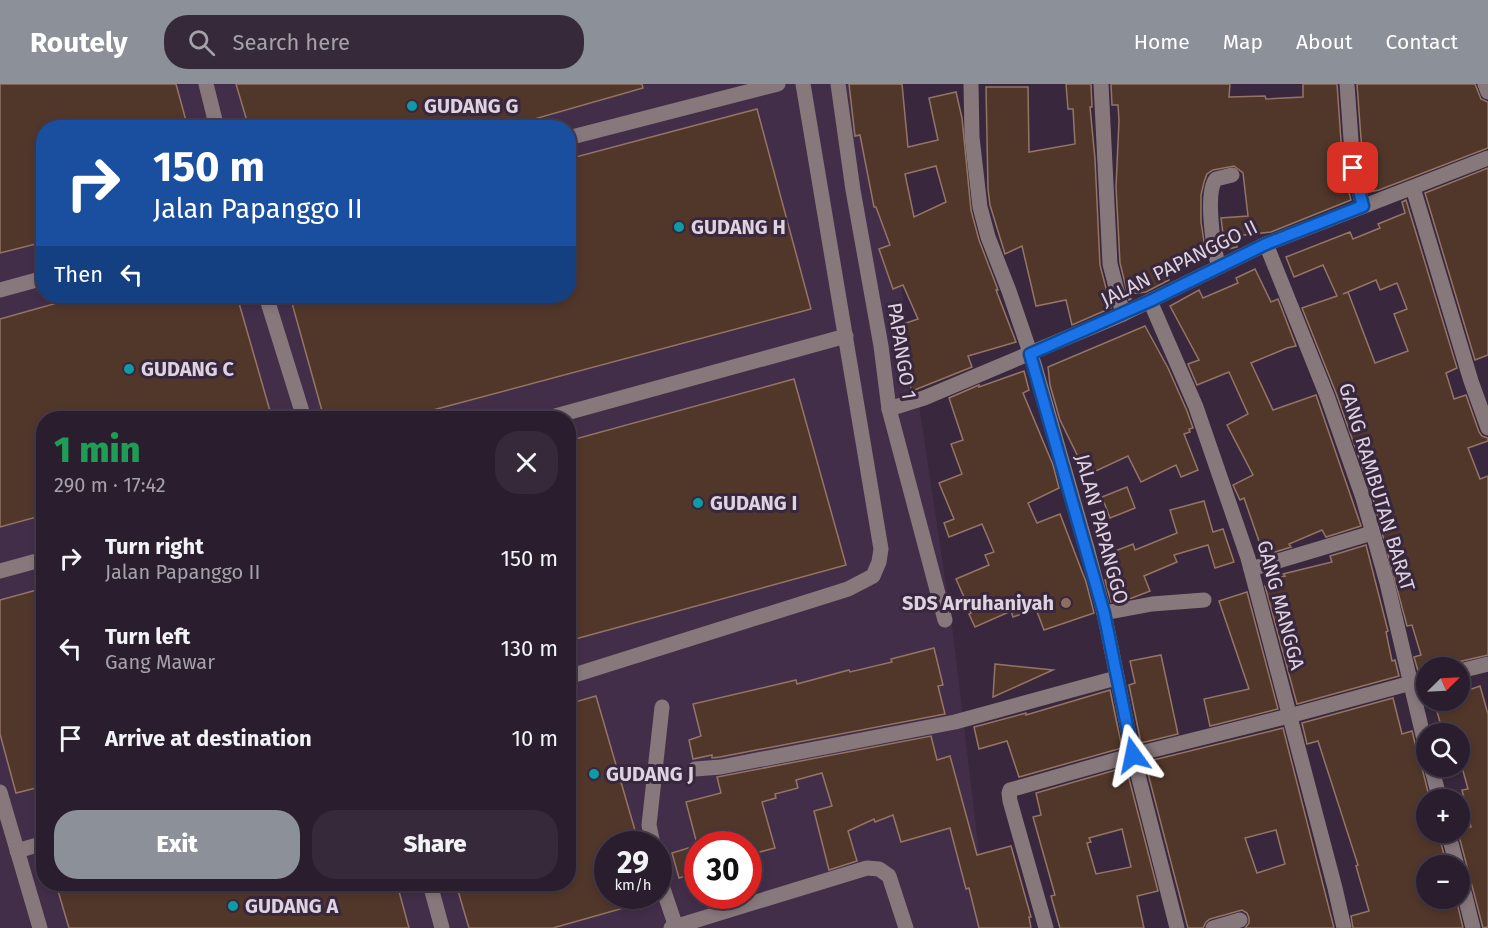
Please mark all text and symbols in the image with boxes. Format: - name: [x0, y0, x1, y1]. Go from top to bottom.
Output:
- search box: [164, 15, 584, 69]
- text: Routely: [30, 26, 128, 59]
- icon: search: [185, 26, 218, 59]
- text: Search here: [233, 29, 350, 56]
- text: Home: [1134, 29, 1190, 55]
- text: Map: [1223, 29, 1263, 55]
- text: About: [1296, 29, 1353, 55]
- text: Contact: [1386, 29, 1458, 55]
- place label: GUDANG G: [424, 94, 518, 118]
- marker: GUDANG G: [405, 99, 419, 113]
- text: 150 m: [153, 142, 265, 192]
- pin: [1327, 142, 1378, 193]
- icon: right: [54, 144, 132, 222]
- icon: arrive: [1336, 151, 1369, 184]
- text: Jalan Papanggo II: [153, 193, 363, 225]
- place label: GUDANG H: [691, 215, 786, 239]
- street label: JALAN PAPANGGO II: [1097, 215, 1261, 311]
- marker: GUDANG H: [672, 220, 686, 234]
- icon: left: [115, 258, 148, 291]
- text: Then: [54, 261, 103, 288]
- street label: PAPANGO 1: [882, 301, 922, 401]
- place label: GUDANG C: [141, 357, 234, 381]
- marker: GUDANG C: [122, 362, 136, 376]
- street label: GANG RAMBUTAN BARAT: [1334, 380, 1420, 595]
- text: 1 min: [54, 428, 140, 472]
- button: close: [495, 431, 558, 494]
- street label: JALAN PAPANGGO: [1070, 451, 1134, 607]
- text: 290 m · 17:42: [54, 473, 166, 497]
- place label: GUDANG I: [710, 491, 797, 515]
- marker: GUDANG I: [691, 496, 705, 510]
- text: Turn right: [105, 533, 204, 560]
- street label: GANG MANGGA: [1252, 538, 1310, 673]
- icon: right: [54, 542, 87, 575]
- text: 150 m: [500, 545, 558, 572]
- text: Jalan Papanggo II: [105, 560, 260, 584]
- place label: SDS Arruhaniyah: [902, 591, 1054, 615]
- marker: SDS Arruhaniyah: [1059, 596, 1073, 610]
- text: Turn left: [105, 623, 190, 650]
- icon: left: [54, 632, 87, 665]
- text: 130 m: [501, 635, 558, 662]
- text: Gang Mawar: [105, 650, 215, 674]
- north arrow: [1416, 657, 1470, 711]
- map controls: [1416, 657, 1470, 909]
- icon: arrive: [54, 722, 87, 755]
- position arrow: [1101, 723, 1165, 787]
- button: search: [1416, 723, 1470, 777]
- text: Arrive at destination: [105, 725, 312, 752]
- text: 10 m: [512, 725, 558, 752]
- place label: GUDANG J: [606, 762, 694, 786]
- marker: GUDANG J: [587, 767, 601, 781]
- button: +: [1416, 789, 1470, 843]
- button: Exit: [54, 810, 300, 879]
- button: Share: [312, 810, 558, 879]
- speed limit sign: 30: [684, 831, 762, 909]
- text: 29: [617, 845, 649, 881]
- button: −: [1416, 855, 1470, 909]
- text: km/h: [614, 876, 652, 894]
- place label: GUDANG A: [245, 894, 339, 918]
- marker: GUDANG A: [226, 899, 240, 913]

